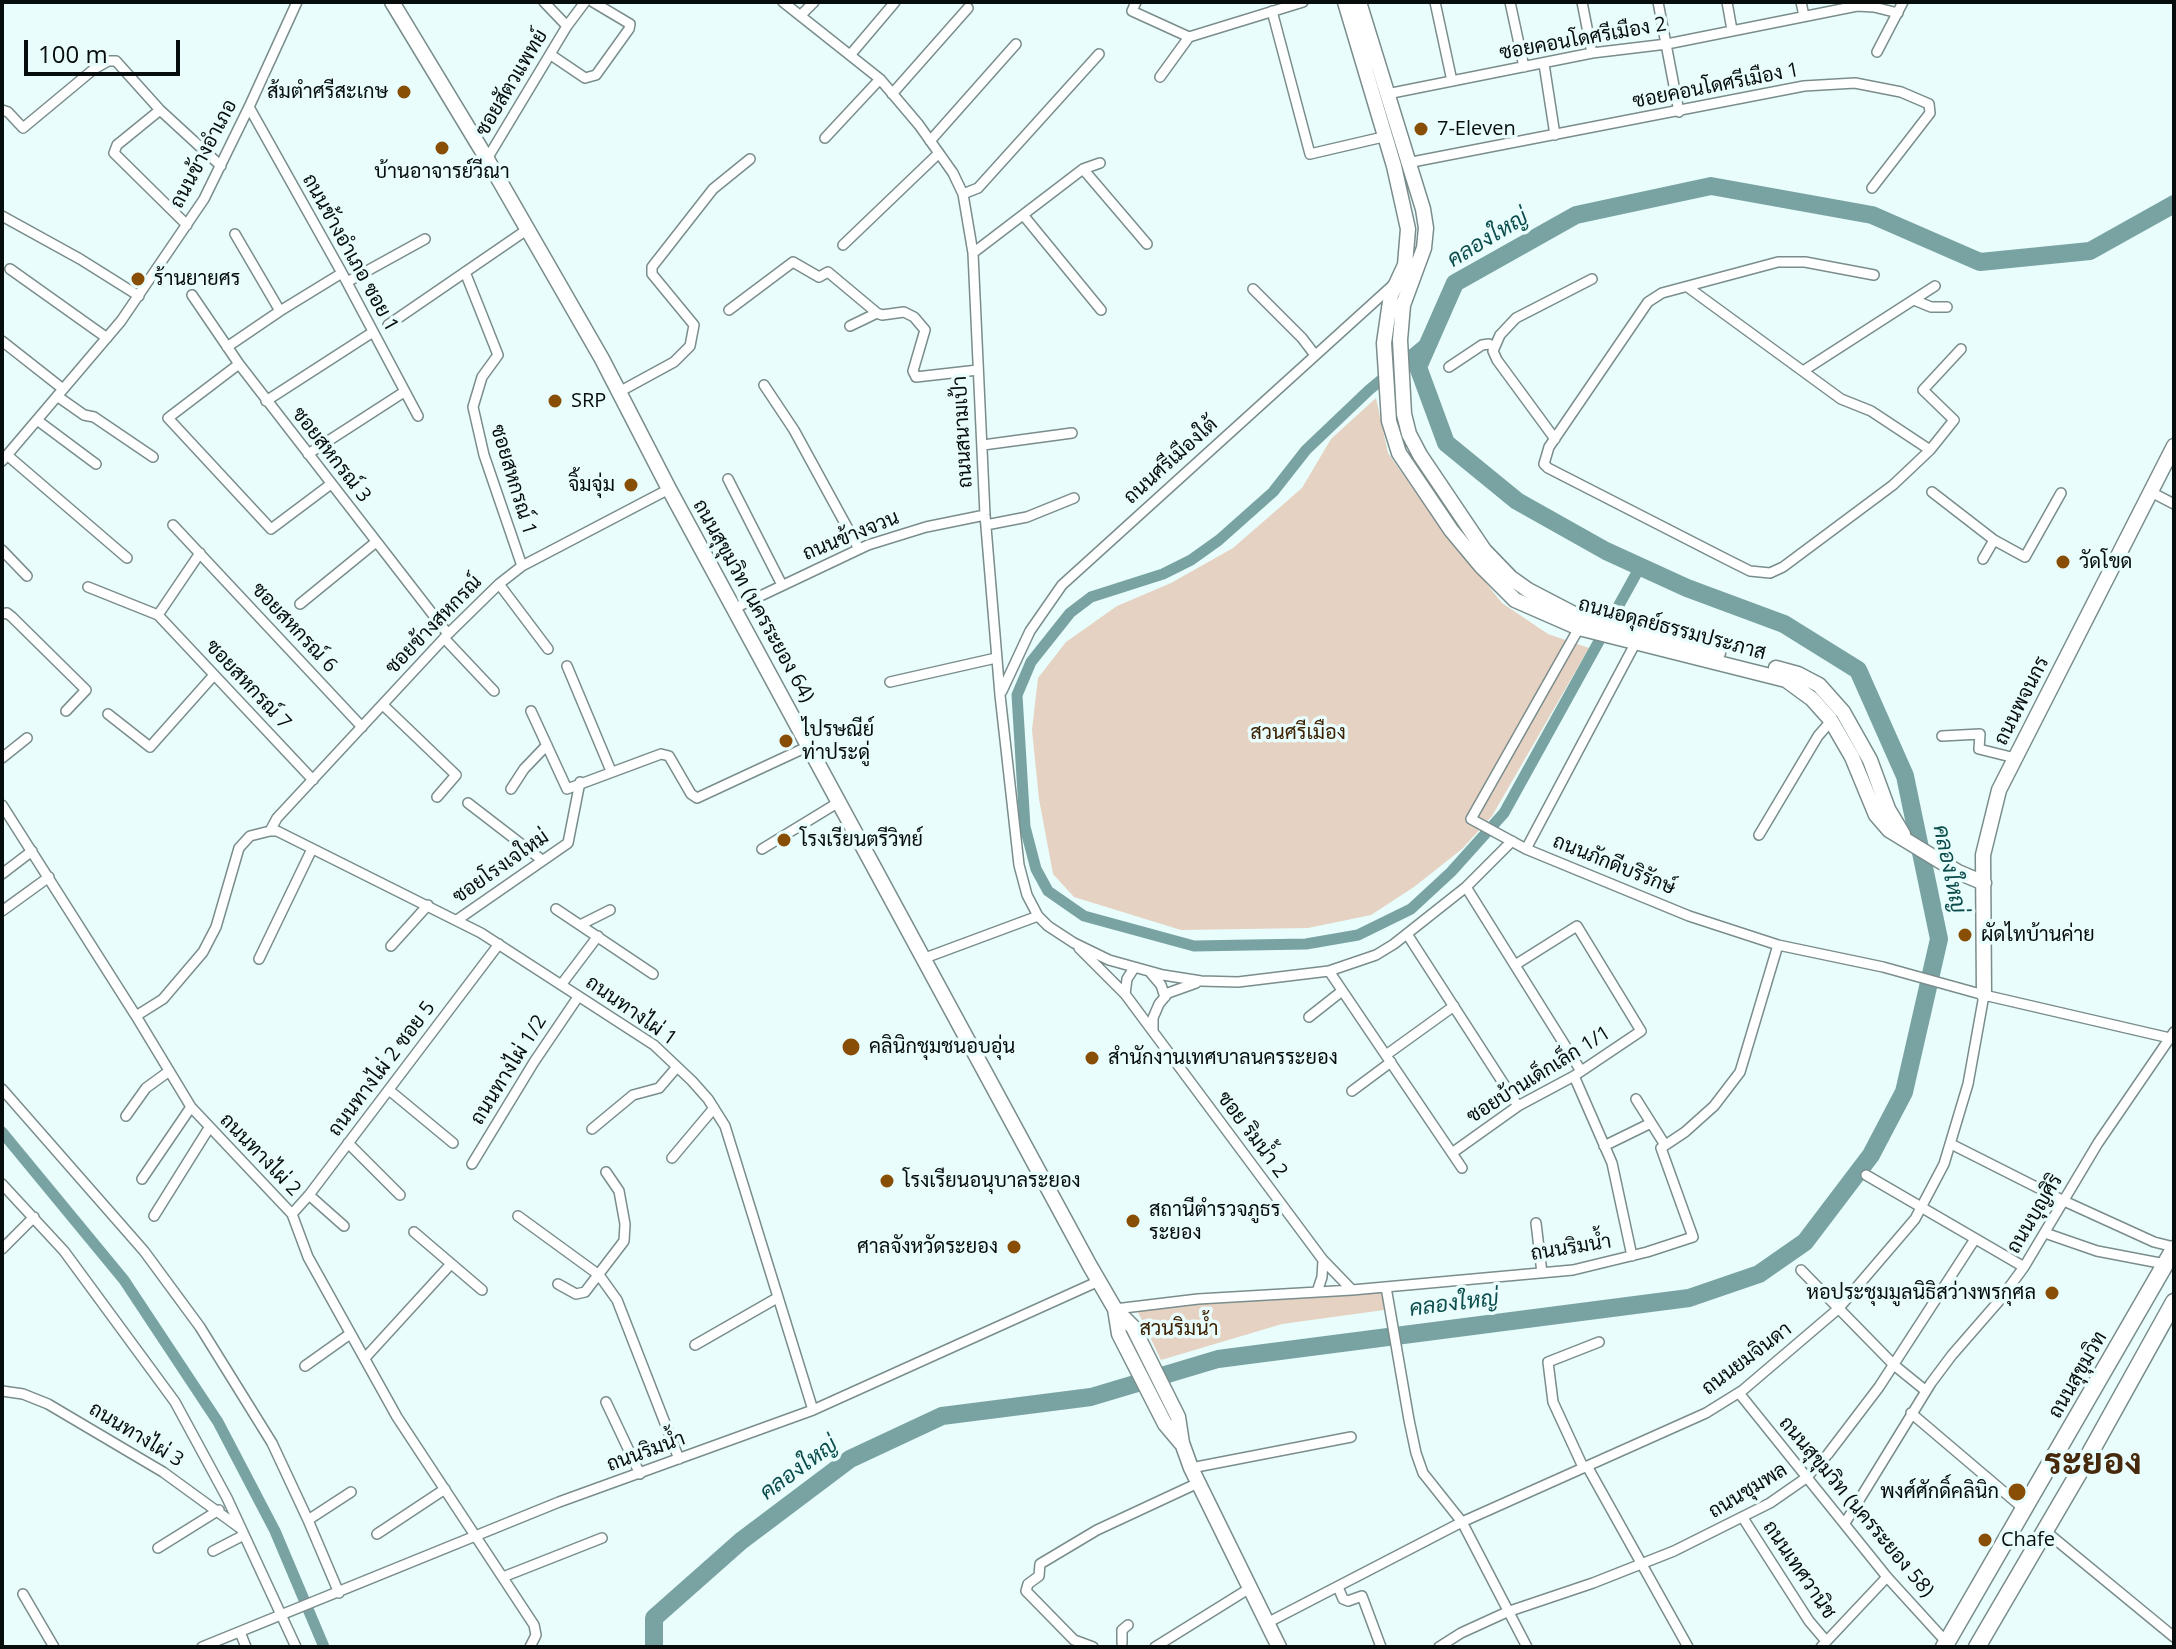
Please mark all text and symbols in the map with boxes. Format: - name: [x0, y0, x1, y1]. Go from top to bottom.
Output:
- street label: ซอยคอนโดศรีเมือง 2: [1498, 12, 1668, 66]
- scale bar: [28, 24, 184, 74]
- street label: ซอยสัตวแพทย์: [471, 25, 553, 141]
- text: 100 m: [38, 37, 108, 70]
- street label: ซอยคอนโดศรีเมือง 1: [1631, 58, 1801, 114]
- place label: ส้มตำศรีสะเกษ: [267, 80, 388, 104]
- marker: ส้มตำศรีสะเกษ: [395, 83, 413, 101]
- street label: ถนนข้างอำเภอ: [165, 96, 243, 212]
- place label: 7-Eleven: [1437, 117, 1516, 141]
- marker: 7-Eleven: [1412, 120, 1430, 138]
- marker: บ้านอาจารย์วีณา: [433, 139, 451, 157]
- place label: บ้านอาจารย์วีณา: [374, 160, 510, 184]
- street label: ถนนข้างอำเภอ ซอย 1: [297, 170, 403, 336]
- water label: คลองใหญ่: [1443, 205, 1533, 273]
- place label: ร้านยายศร: [154, 267, 240, 291]
- marker: ร้านยายศร: [129, 270, 147, 288]
- street label: ถนนสนามเป้า: [948, 375, 978, 489]
- place label: SRP: [571, 389, 606, 413]
- marker: SRP: [546, 392, 564, 410]
- street label: ซอยสหกรณ์ 3: [286, 403, 376, 507]
- street label: ถนนศรีเมืองใต้: [1119, 413, 1223, 509]
- street label: ซอยสหกรณ์ 1: [485, 422, 541, 538]
- place label: จิ้มจุ่ม: [568, 473, 615, 497]
- marker: จิ้มจุ่ม: [622, 476, 640, 494]
- street label: ถนนสุขุมวิท (นครระยอง 64): [687, 495, 819, 707]
- street label: ถนนข้างจวน: [799, 506, 903, 566]
- place label: วัดโขด: [2079, 550, 2132, 574]
- marker: วัดโขด: [2054, 553, 2072, 571]
- street label: ซอยข้างสหกรณ์: [381, 571, 487, 679]
- street label: ซอยสหกรณ์ 6: [246, 578, 342, 678]
- street label: ถนนอดุลย์ธรรมประภาส: [1576, 592, 1768, 666]
- street label: ซอยสหกรณ์ 7: [200, 635, 296, 735]
- street label: ถนนพจนกร: [1989, 653, 2055, 749]
- place label: ไปรษณีย์ ท่าประดู่: [802, 718, 874, 765]
- park label: สวนศรีเมือง: [1250, 721, 1346, 745]
- marker: ไปรษณีย์ ท่าประดู่: [777, 732, 795, 750]
- water label: คลองใหญ่: [1927, 822, 1971, 916]
- street label: ซอยโรงเจใหม่: [448, 825, 554, 909]
- place label: โรงเรียนตรีวิทย์: [800, 828, 923, 852]
- street label: ถนนภักดีบริรักษ์: [1549, 830, 1679, 900]
- marker: โรงเรียนตรีวิทย์: [775, 831, 793, 849]
- place label: ผัดไทบ้านค่าย: [1981, 923, 2095, 947]
- marker: ผัดไทบ้านค่าย: [1956, 926, 1974, 944]
- street label: ถนนทางไผ่ 1: [581, 971, 681, 1051]
- street label: ถนนทางไผ่ 2 ซอย 5: [323, 997, 441, 1141]
- street label: ถนนทางไผ่ 1/2: [466, 1011, 552, 1129]
- street label: ซอยบ้านเด็กเล็ก 1/1: [1463, 1021, 1615, 1129]
- place label: คลินิกชุมชนอบอุ่น: [869, 1035, 1015, 1059]
- marker: คลินิกชุมชนอบอุ่น: [840, 1036, 862, 1058]
- place label: สำนักงานเทศบาลนครระยอง: [1108, 1046, 1338, 1070]
- marker: สำนักงานเทศบาลนครระยอง: [1083, 1049, 1101, 1067]
- street label: ซอย ริมน้ำ 2: [1212, 1087, 1292, 1183]
- street label: ถนนทางไผ่ 2: [215, 1109, 305, 1201]
- place label: โรงเรียนอนุบาลระยอง: [903, 1169, 1081, 1193]
- street label: ถนนบุญศิริ: [2002, 1170, 2068, 1258]
- marker: โรงเรียนอนุบาลระยอง: [878, 1172, 896, 1190]
- place label: สถานีตำรวจภูธร ระยอง: [1149, 1198, 1280, 1245]
- marker: สถานีตำรวจภูธร ระยอง: [1124, 1212, 1142, 1230]
- street label: ถนนริมน้ำ: [1529, 1230, 1613, 1266]
- place label: ศาลจังหวัดระยอง: [857, 1235, 998, 1259]
- marker: ศาลจังหวัดระยอง: [1005, 1238, 1023, 1256]
- place label: หอประชุมมูลนิธิสว่างพรกุศล: [1806, 1281, 2036, 1305]
- marker: หอประชุมมูลนิธิสว่างพรกุศล: [2043, 1284, 2061, 1302]
- water label: คลองใหญ่: [1408, 1285, 1500, 1323]
- park label: สวนริมน้ำ: [1140, 1317, 1218, 1341]
- street label: ถนนยมจินดา: [1697, 1317, 1797, 1401]
- street label: ถนนสุขุมวิท: [2044, 1327, 2112, 1423]
- street label: ถนนทางไผ่ 3: [84, 1397, 188, 1473]
- street label: ถนนสุขุมวิท (นครระยอง 58): [1773, 1412, 1939, 1602]
- street label: ถนนริมน้ำ: [604, 1427, 688, 1477]
- water label: คลองใหญ่: [755, 1432, 843, 1506]
- district label: ระยอง: [2044, 1442, 2142, 1486]
- street label: ถนนชุมพล: [1704, 1458, 1792, 1524]
- place label: พงศ์ศักดิ์คลินิก: [1880, 1480, 1999, 1504]
- marker: พงศ์ศักดิ์คลินิก: [2006, 1481, 2028, 1503]
- street label: ถนนเทศวานิช: [1757, 1516, 1841, 1624]
- place label: Chafe: [2001, 1528, 2055, 1552]
- marker: Chafe: [1976, 1531, 1994, 1549]

